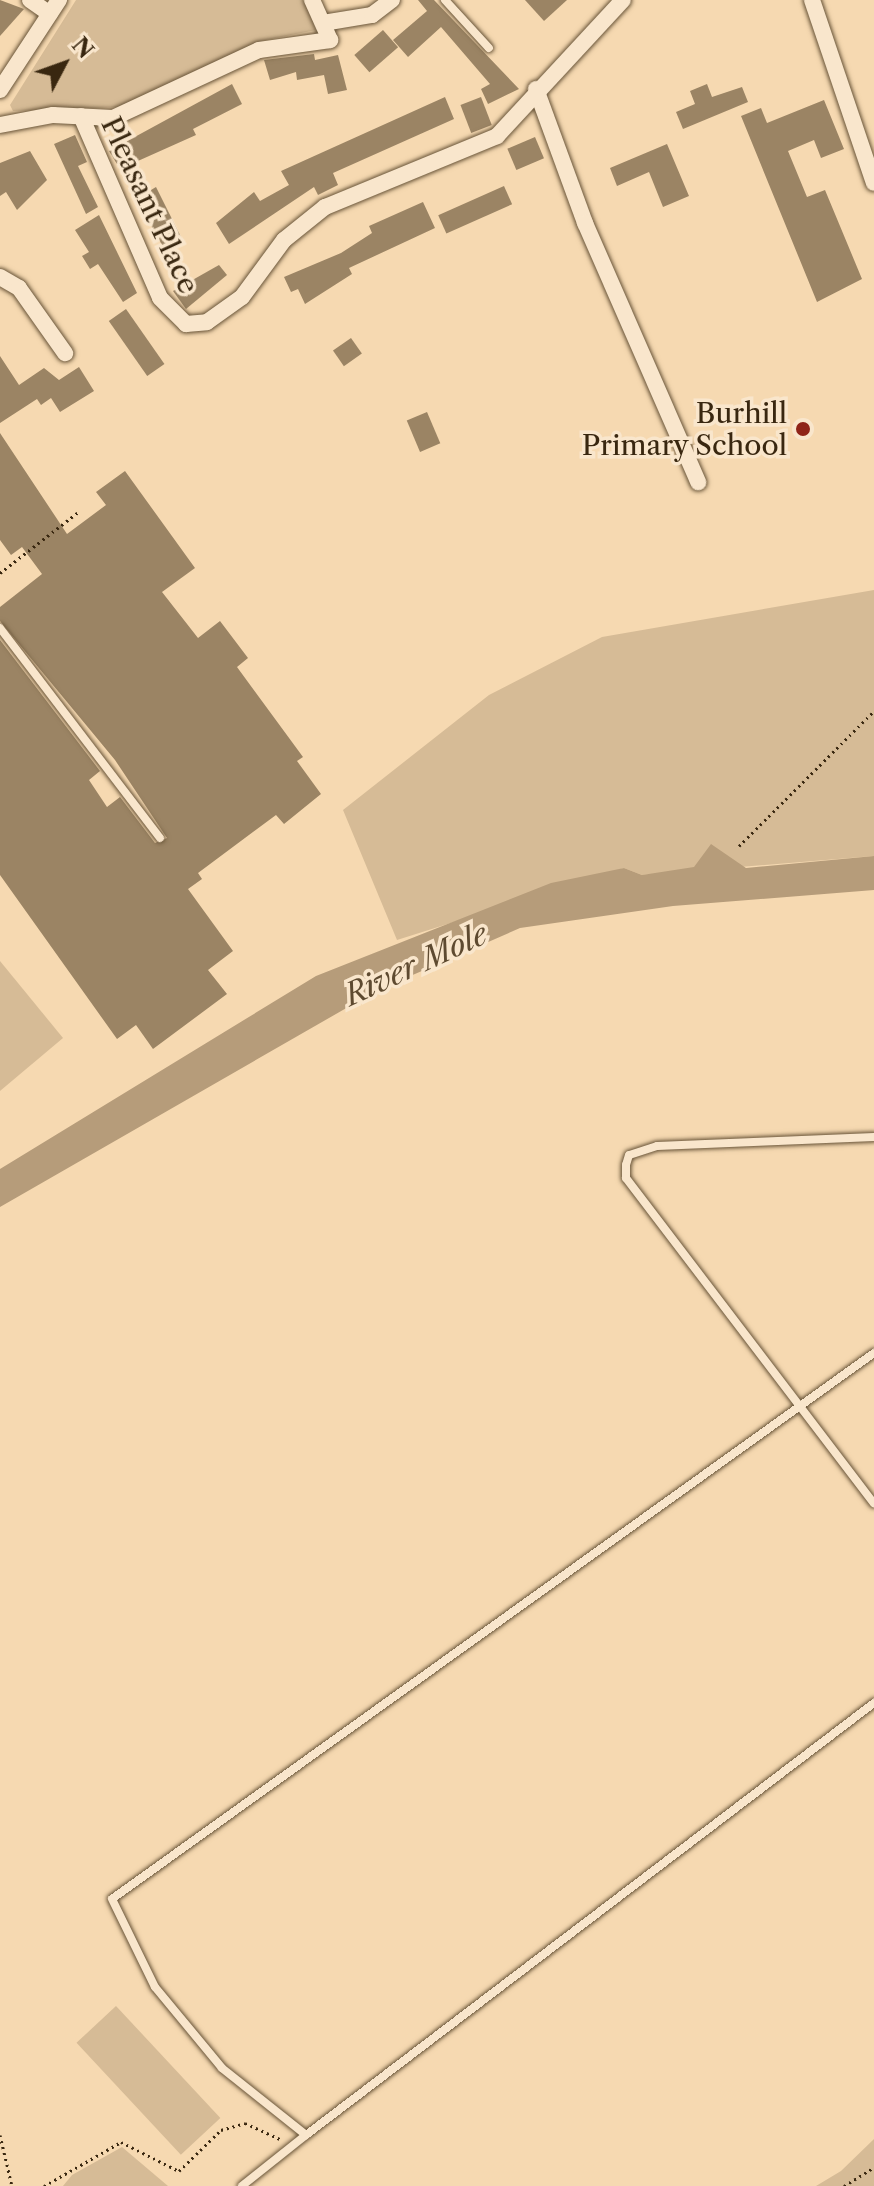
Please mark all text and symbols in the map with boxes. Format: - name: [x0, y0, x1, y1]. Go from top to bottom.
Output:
- north arrow: [24, 24, 104, 104]
- text: N: [66, 32, 99, 64]
- street label: Pleasant Place: [94, 111, 206, 299]
- place label: Burhill Primary School: [581, 396, 787, 462]
- marker: Burhill Primary School: [794, 420, 812, 438]
- water label: River Mole: [339, 916, 493, 1014]

